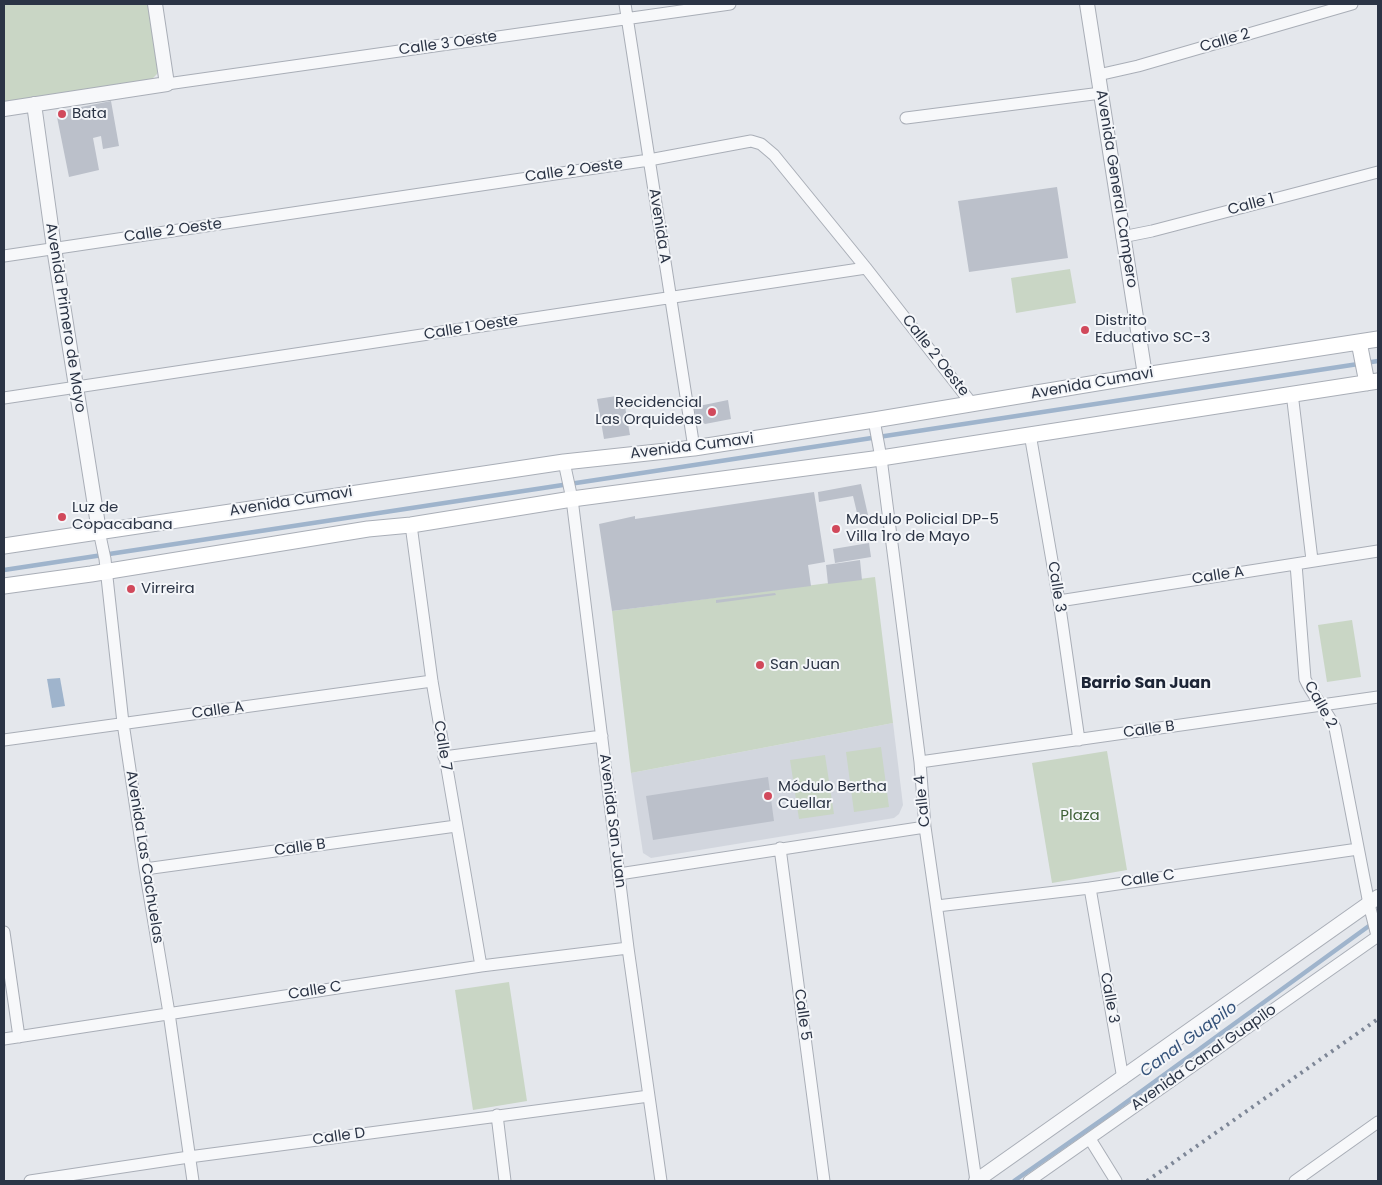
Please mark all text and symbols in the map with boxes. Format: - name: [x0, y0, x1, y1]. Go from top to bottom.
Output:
- street label: Calle 2: [1198, 25, 1252, 57]
- street label: Calle 3 Oeste: [398, 28, 498, 60]
- street label: Avenida General Campero: [1091, 89, 1141, 289]
- place label: Bata: [72, 105, 107, 123]
- marker: Bata: [56, 108, 68, 120]
- street label: Calle 2 Oeste: [524, 155, 624, 187]
- street label: Avenida A: [644, 187, 674, 265]
- street label: Calle 1: [1226, 190, 1276, 220]
- street label: Calle 2 Oeste: [123, 215, 223, 247]
- street label: Avenida Primero de Mayo: [41, 222, 89, 414]
- street label: Calle 1 Oeste: [423, 312, 519, 344]
- street label: Calle 2 Oeste: [898, 312, 972, 400]
- place label: Distrito Educativo SC-3: [1095, 312, 1210, 347]
- marker: Distrito Educativo SC-3: [1079, 324, 1091, 336]
- street label: Avenida Cumavi: [1029, 364, 1155, 404]
- place label: Recidencial Las Orquideas: [595, 394, 702, 429]
- marker: Recidencial Las Orquideas: [706, 406, 718, 418]
- street label: Avenida Cumavi: [629, 430, 755, 464]
- street label: Avenida Cumavi: [228, 483, 354, 521]
- place label: Luz de Copacabana: [72, 499, 173, 534]
- marker: Luz de Copacabana: [56, 511, 68, 523]
- place label: Modulo Policial DP-5 Villa 1ro de Mayo: [846, 511, 999, 546]
- marker: Modulo Policial DP-5 Villa 1ro de Mayo: [830, 523, 842, 535]
- street label: Calle 3: [1043, 560, 1069, 614]
- street label: Calle A: [1191, 563, 1245, 589]
- place label: Virreira: [141, 580, 195, 598]
- marker: Virreira: [125, 583, 137, 595]
- place label: San Juan: [770, 656, 840, 674]
- marker: San Juan: [754, 659, 766, 671]
- district label: Barrio San Juan: [1081, 674, 1211, 694]
- street label: Calle 2: [1300, 678, 1340, 732]
- street label: Calle A: [191, 698, 245, 724]
- street label: Calle B: [1122, 717, 1176, 743]
- street label: Calle 7: [429, 720, 455, 772]
- street label: Avenida San Juan: [595, 753, 629, 889]
- street label: Avenida Las Cachuelas: [121, 769, 167, 945]
- street label: Calle 4: [911, 774, 935, 828]
- place label: Módulo Bertha Cuellar: [778, 778, 887, 813]
- marker: Módulo Bertha Cuellar: [762, 790, 774, 802]
- park label: Plaza: [1060, 807, 1100, 825]
- street label: Calle B: [273, 835, 327, 861]
- street label: Calle C: [1120, 866, 1176, 892]
- street label: Calle 3: [1096, 971, 1122, 1025]
- street label: Calle C: [287, 978, 343, 1004]
- street label: Calle 5: [789, 988, 815, 1042]
- water label: Canal Guapilo: [1137, 998, 1241, 1082]
- street label: Avenida Canal Guapilo: [1128, 1001, 1280, 1115]
- street label: Calle D: [312, 1124, 366, 1150]

